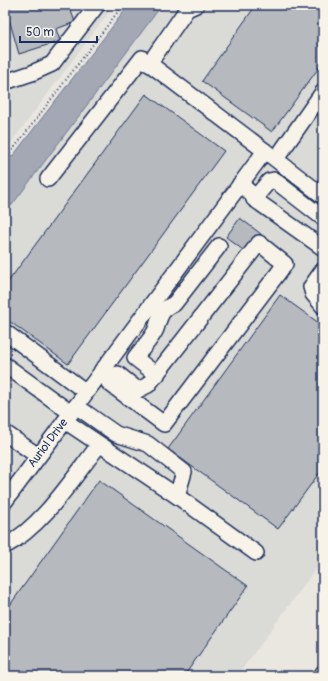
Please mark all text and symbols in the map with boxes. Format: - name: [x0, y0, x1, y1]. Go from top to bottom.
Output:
- scale bar: [20, 18, 97, 44]
- text: 50 m: [26, 25, 54, 40]
- street label: Auriol Drive: [25, 416, 71, 470]

